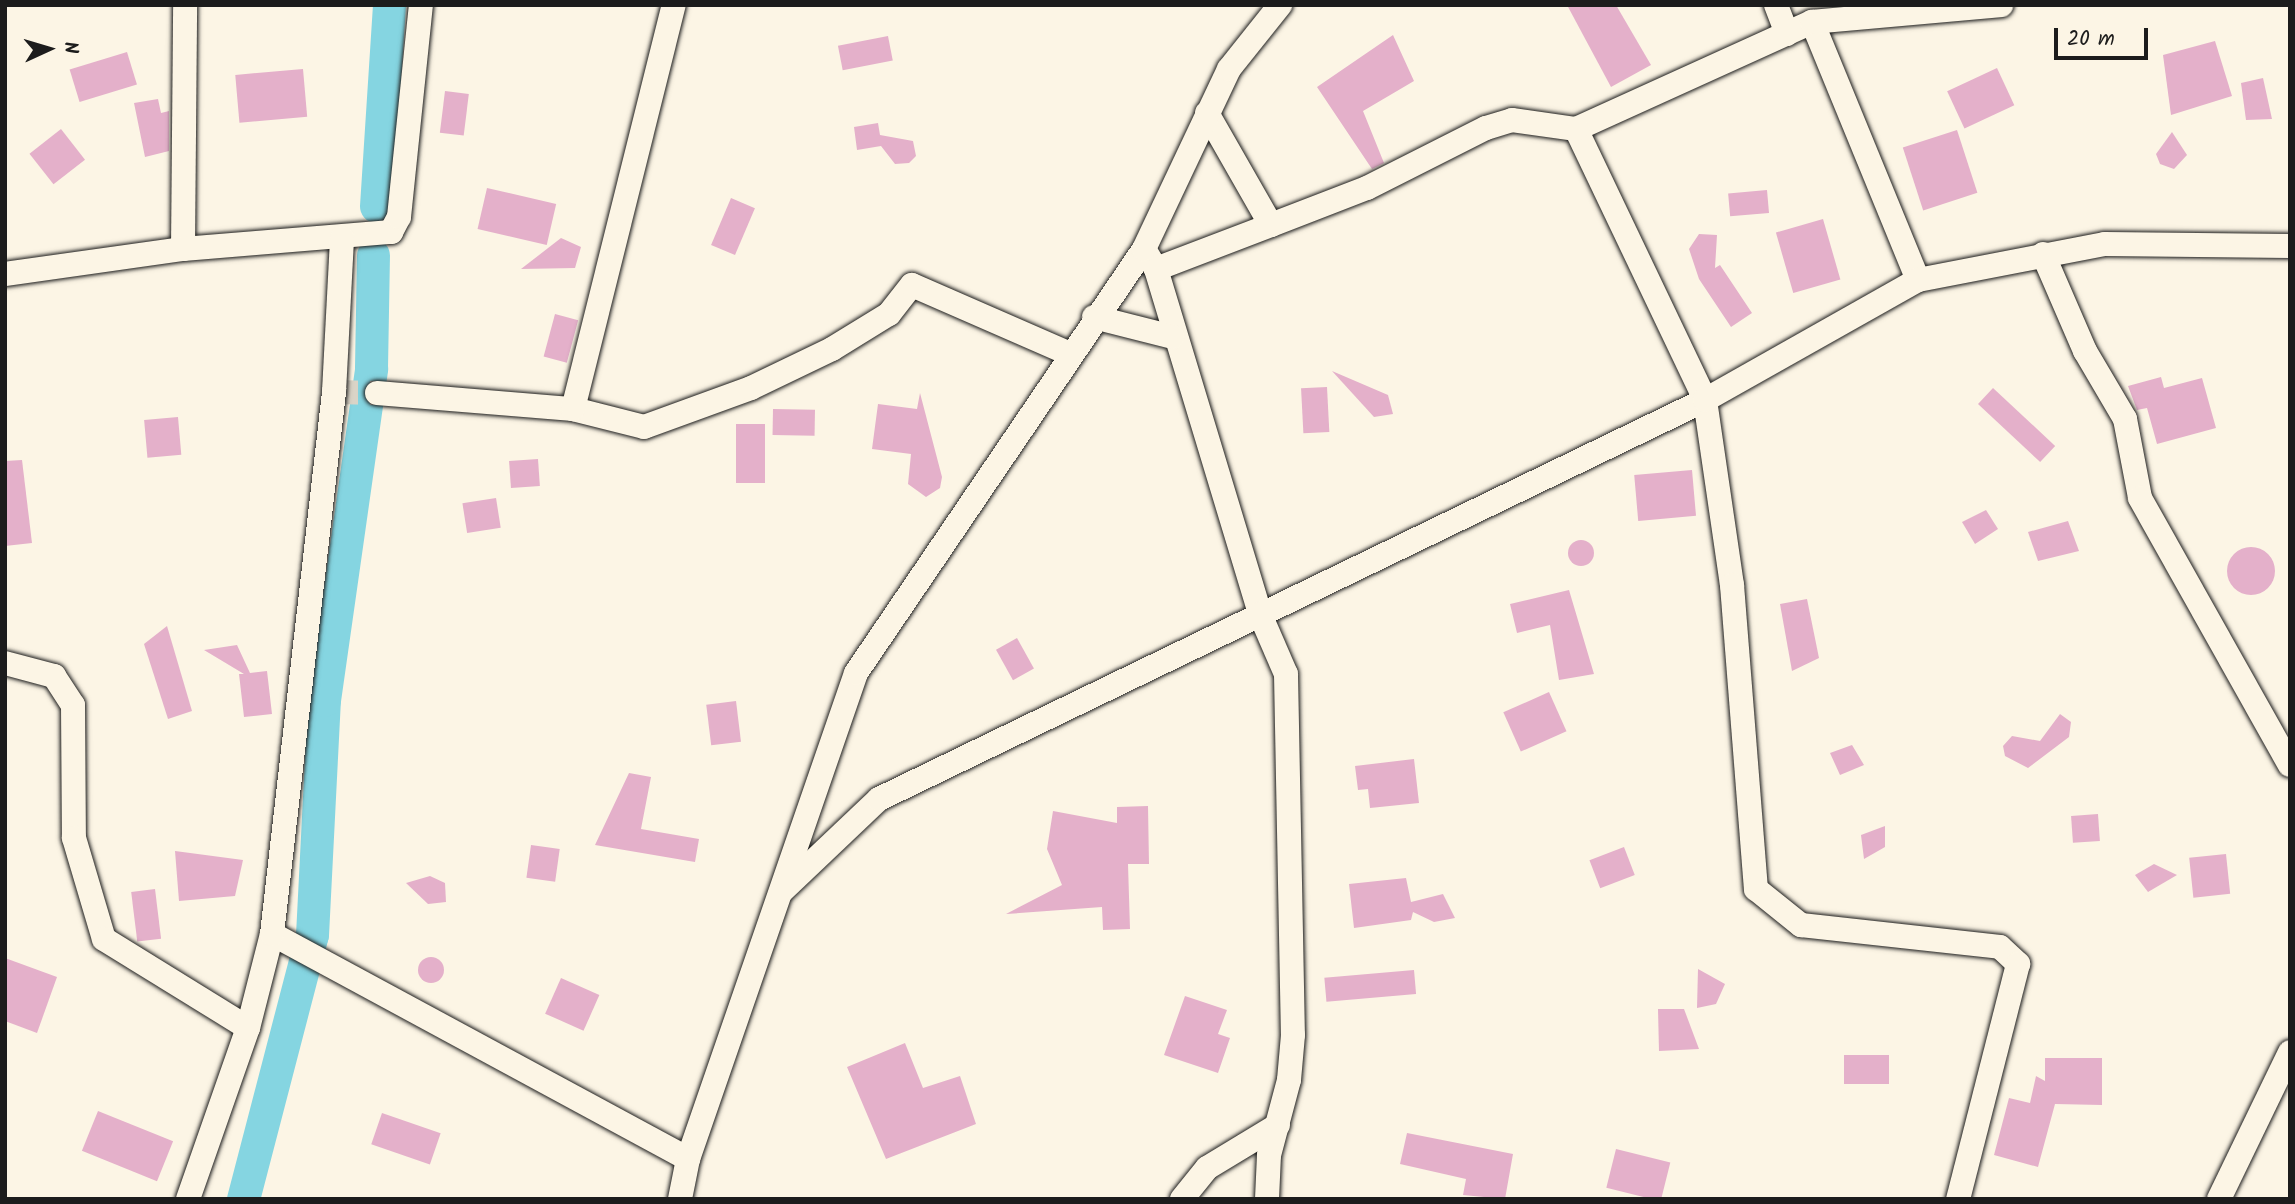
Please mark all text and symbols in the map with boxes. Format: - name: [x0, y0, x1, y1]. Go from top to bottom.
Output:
- north arrow: [14, 14, 84, 84]
- scale bar: [2057, 14, 2152, 58]
- text: 20 m: [2067, 23, 2115, 56]
- text: N: [55, 41, 85, 55]

